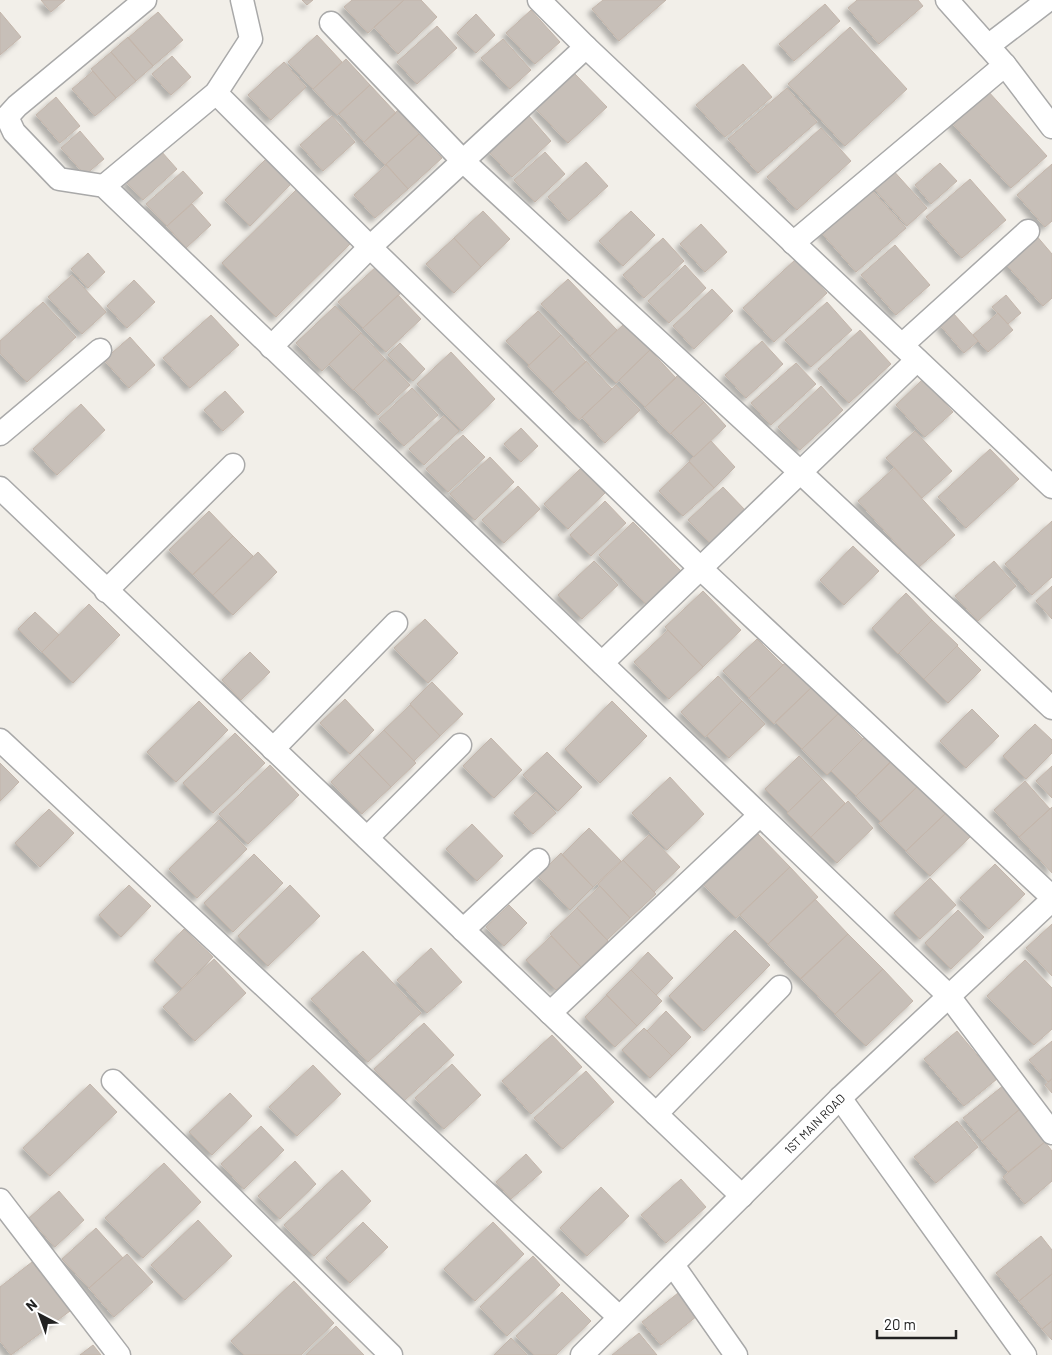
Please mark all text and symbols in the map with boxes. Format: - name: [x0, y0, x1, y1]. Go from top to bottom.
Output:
- street label: 1ST MAIN ROAD: [781, 1091, 847, 1156]
- north arrow: [15, 1290, 65, 1340]
- text: N: [22, 1295, 40, 1314]
- scale bar: [877, 1308, 956, 1340]
- text: 20 m: [884, 1315, 916, 1333]

